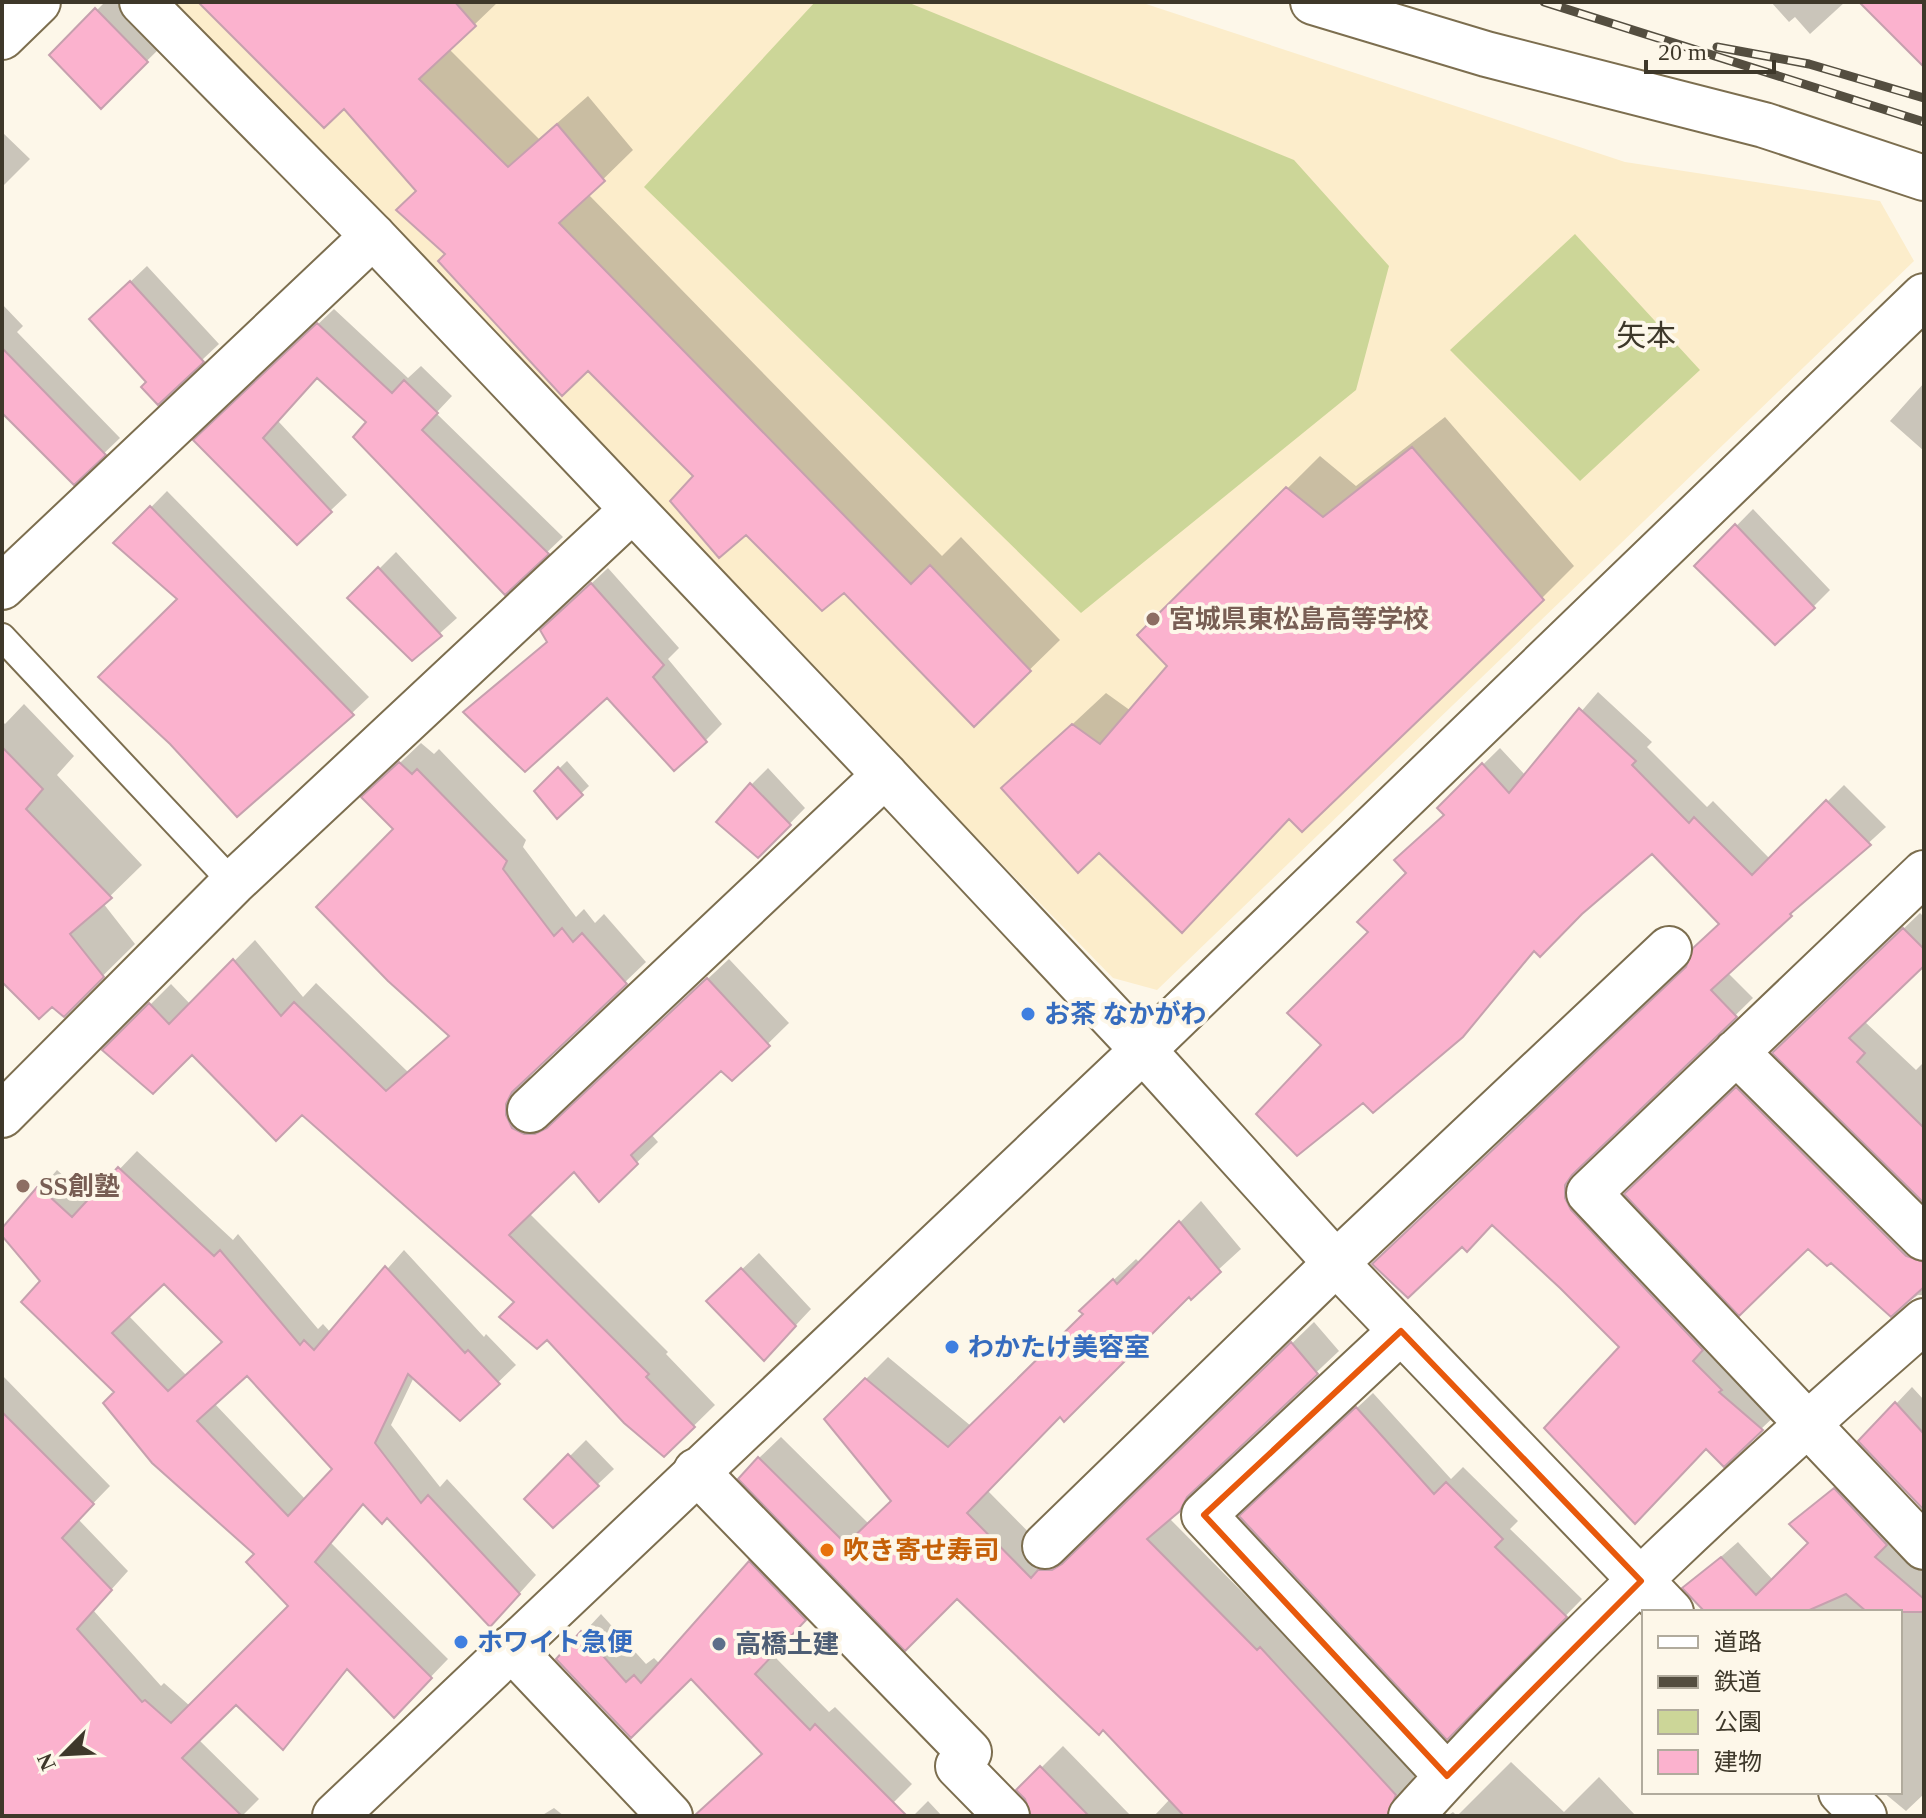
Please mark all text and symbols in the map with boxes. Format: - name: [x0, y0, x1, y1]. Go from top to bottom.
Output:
- scale bar: [1646, 24, 1774, 74]
- text: 20 m: [1658, 39, 1707, 65]
- district label: 矢本: [1616, 319, 1676, 352]
- place label: 宮城県東松島高等学校: [1169, 605, 1429, 634]
- marker: 宮城県東松島高等学校: [1144, 610, 1162, 628]
- place label: お茶 なかがわ: [1044, 1000, 1207, 1029]
- marker: お茶 なかがわ: [1019, 1005, 1037, 1023]
- place label: SS創塾: [39, 1172, 120, 1201]
- marker: SS創塾: [14, 1177, 32, 1195]
- place label: わかたけ美容室: [968, 1333, 1150, 1362]
- marker: わかたけ美容室: [943, 1338, 961, 1356]
- place label: 吹き寄せ寿司: [843, 1536, 999, 1565]
- marker: 吹き寄せ寿司: [818, 1541, 836, 1559]
- legend: [1642, 1610, 1902, 1794]
- place label: ホワイト急便: [477, 1628, 633, 1657]
- text: 道路: [1714, 1629, 1762, 1655]
- place label: 高橋土建: [735, 1630, 839, 1659]
- marker: ホワイト急便: [452, 1633, 470, 1651]
- marker: 高橋土建: [710, 1635, 728, 1653]
- text: 鉄道: [1714, 1669, 1762, 1695]
- text: 公園: [1714, 1709, 1762, 1735]
- north arrow: [24, 1714, 104, 1794]
- text: N: [31, 1749, 61, 1774]
- text: 建物: [1714, 1749, 1762, 1775]

